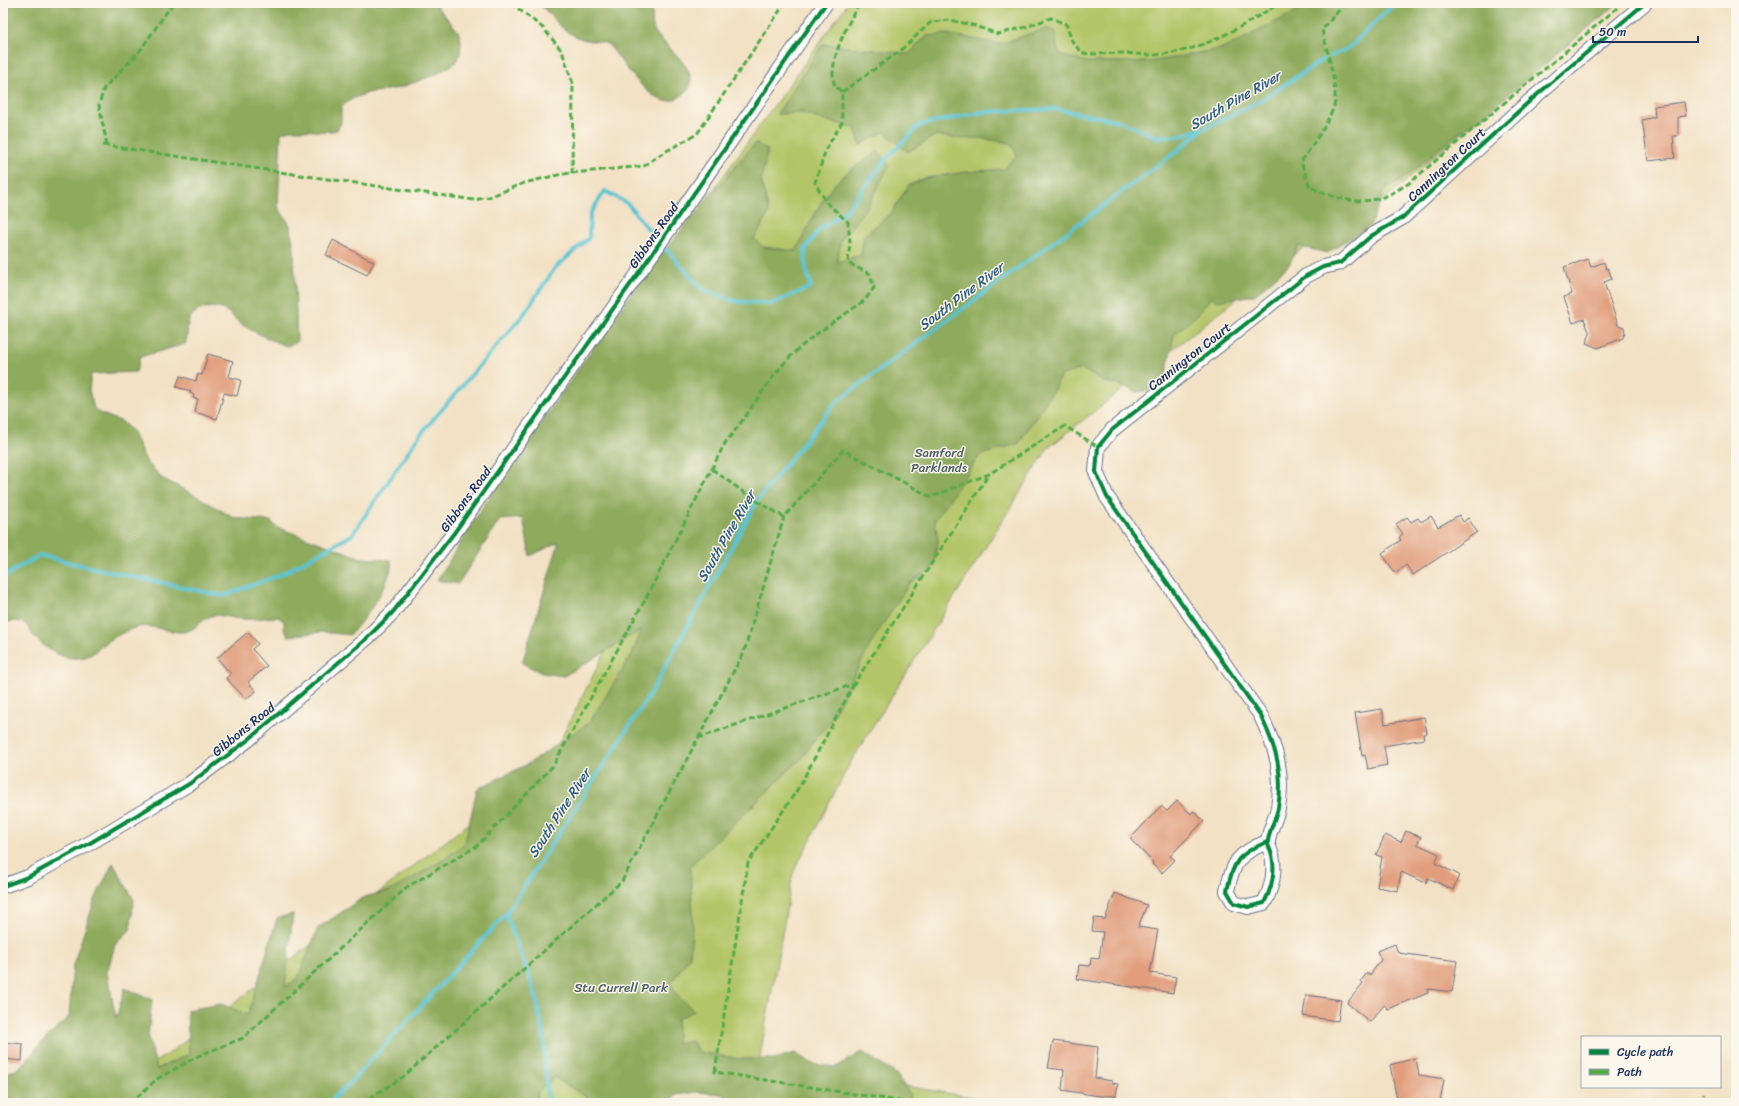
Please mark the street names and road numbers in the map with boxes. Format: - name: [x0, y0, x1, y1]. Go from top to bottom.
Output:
- street label: Cannington Court: [1402, 121, 1491, 207]
- street label: Gibbons Road: [622, 196, 685, 273]
- street label: Cannington Court: [1142, 316, 1236, 397]
- street label: Gibbons Road: [434, 461, 498, 537]
- street label: Gibbons Road: [206, 696, 281, 762]

